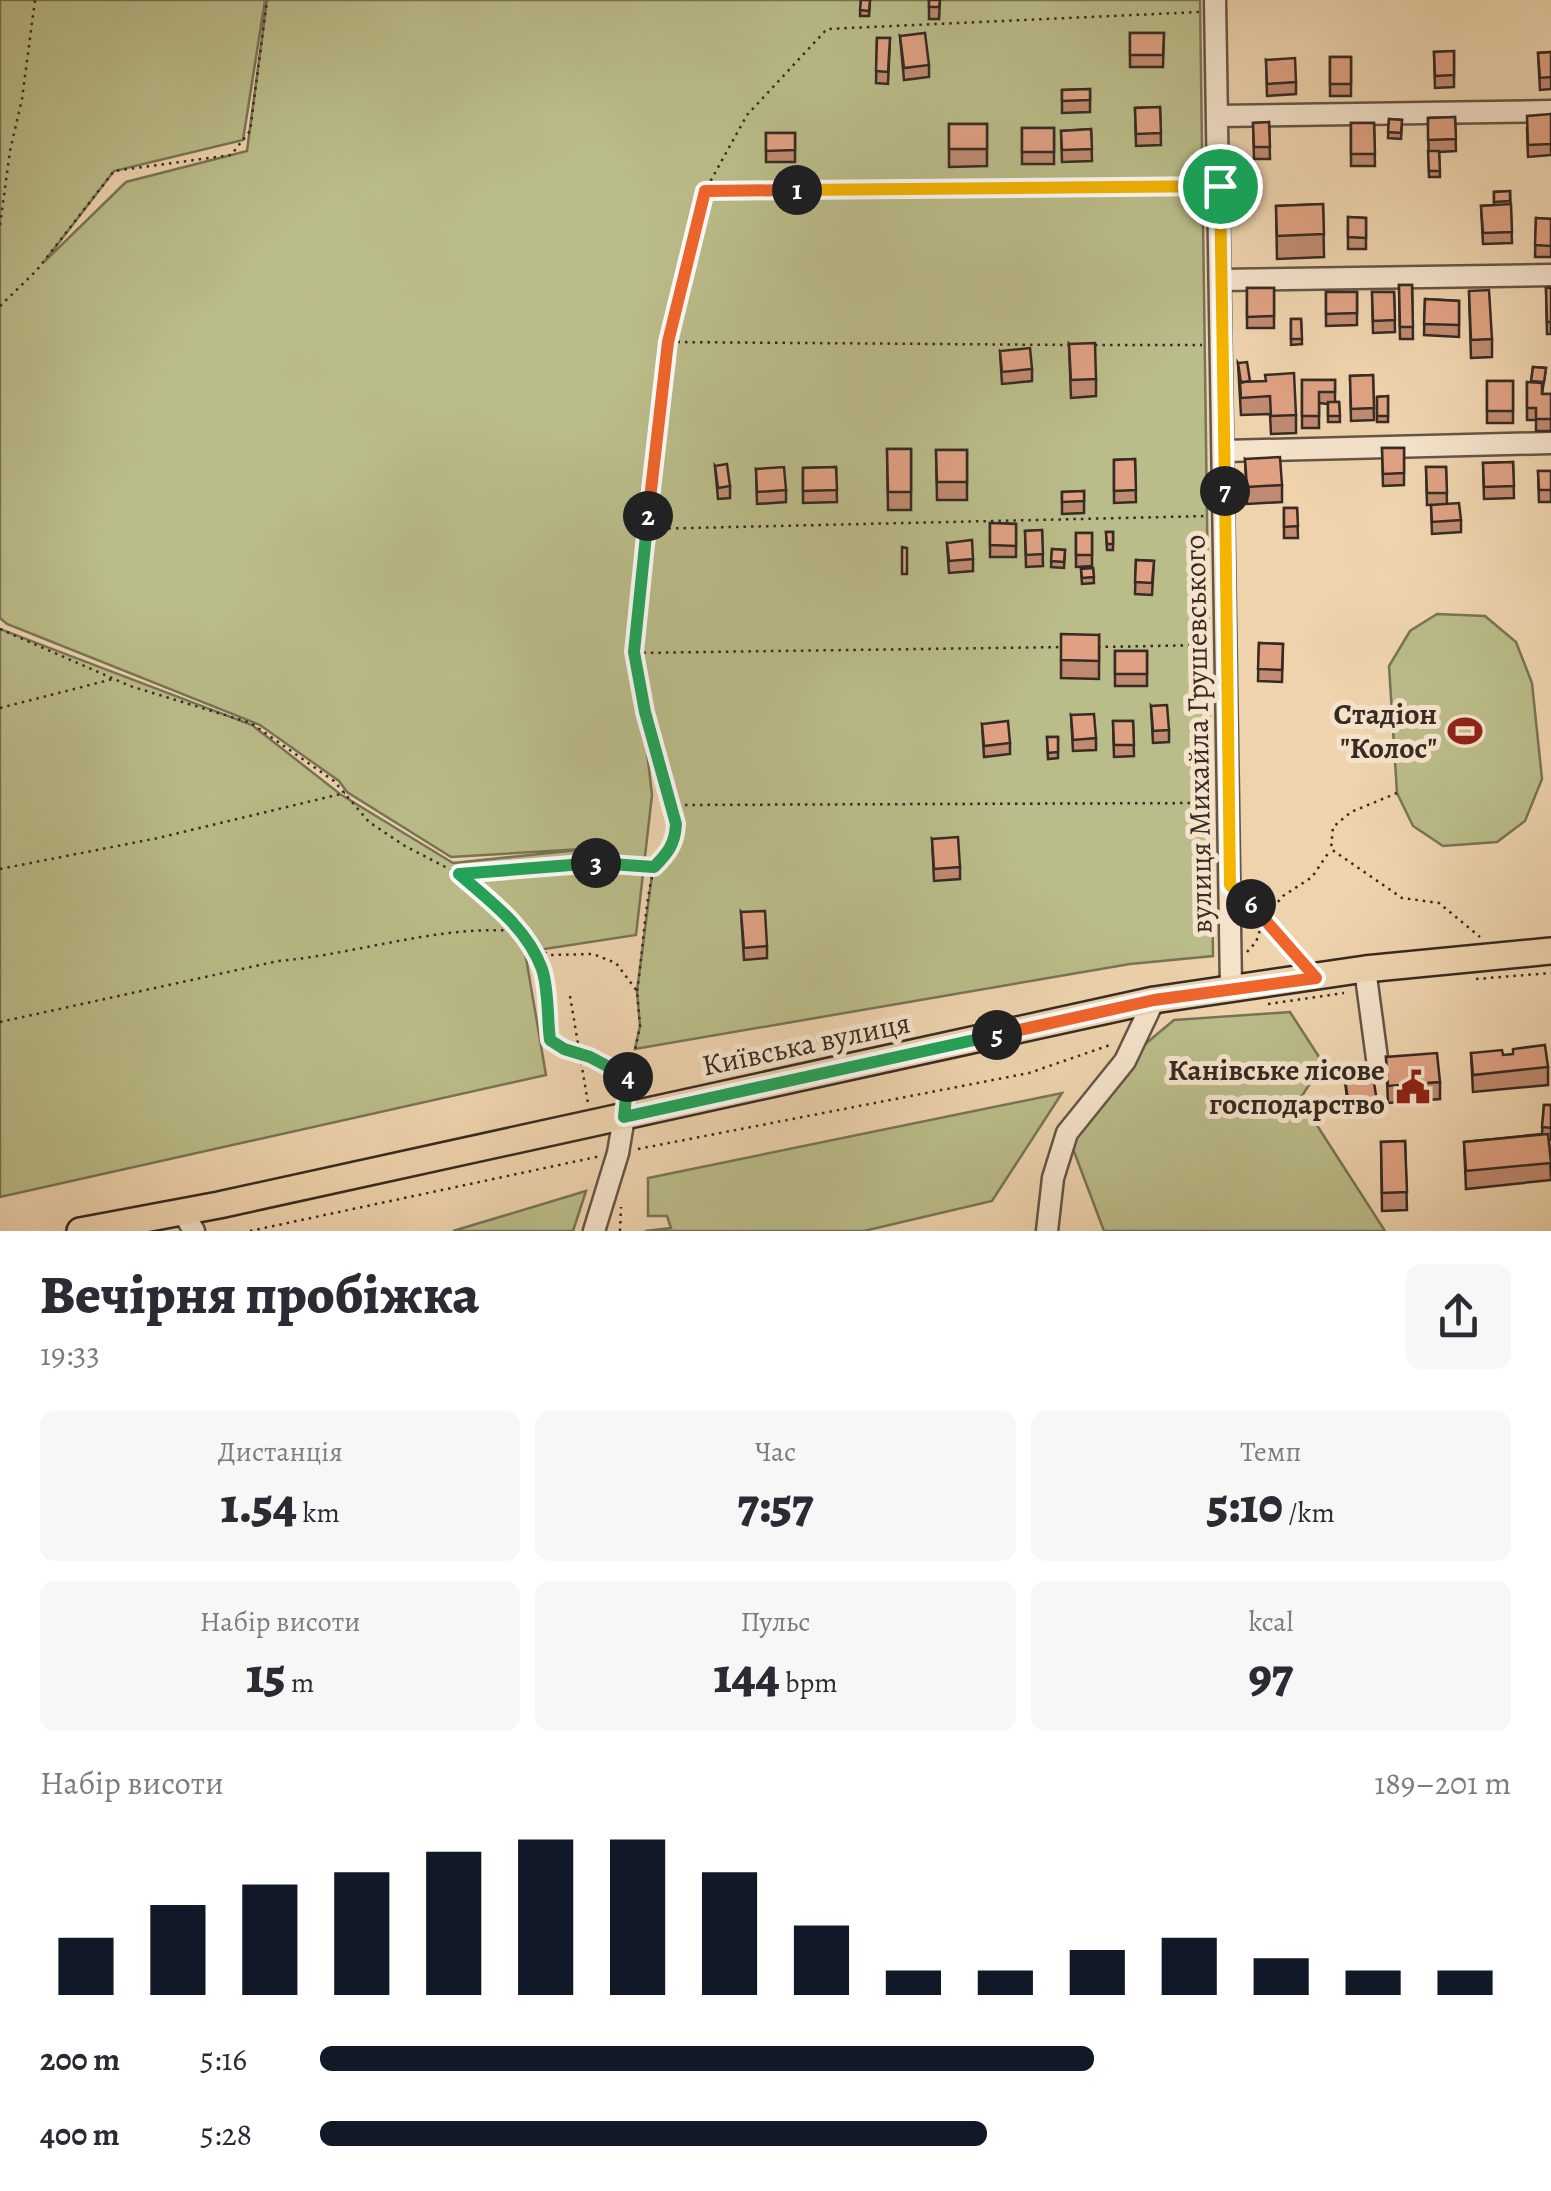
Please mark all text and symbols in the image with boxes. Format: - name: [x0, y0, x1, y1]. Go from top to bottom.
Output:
- pin: [1178, 144, 1263, 229]
- icon: arrive: [1193, 159, 1248, 214]
- pin: 1: [772, 165, 822, 215]
- text: 1: [792, 171, 802, 209]
- pin: 7: [1200, 466, 1250, 516]
- text: 7: [1219, 472, 1231, 510]
- pin: 2: [623, 491, 673, 541]
- text: 2: [641, 497, 655, 535]
- street label: вулиця Михайла Грушевського: [1175, 534, 1221, 934]
- place label: Стадіон "Колос": [1333, 694, 1437, 768]
- sports icon: Стадіон "Колос": [1446, 712, 1484, 750]
- pin: 3: [571, 838, 621, 888]
- text: 3: [590, 844, 602, 882]
- pin: 6: [1226, 879, 1276, 929]
- text: 6: [1244, 885, 1258, 923]
- street label: Київська вулиця: [698, 1002, 914, 1086]
- pin: 5: [972, 1010, 1022, 1060]
- text: 5: [991, 1016, 1003, 1054]
- place label: Канівське лісове господарство: [1168, 1050, 1385, 1124]
- pin: 4: [603, 1052, 653, 1102]
- text: 4: [621, 1058, 635, 1096]
- public building icon: Канівське лісове господарство: [1394, 1068, 1432, 1106]
- text: Вечірня пробіжка: [40, 1257, 479, 1332]
- button: share: [1406, 1264, 1511, 1369]
- text: 19:33: [40, 1332, 100, 1376]
- text: Дистанція: [218, 1433, 343, 1471]
- text: Час: [755, 1433, 796, 1471]
- text: Темп: [1240, 1433, 1301, 1471]
- text: 1.54: [221, 1471, 297, 1539]
- text: 7:57: [737, 1471, 814, 1539]
- text: 5:10: [1207, 1471, 1283, 1539]
- text: km: [297, 1494, 340, 1532]
- text: /km: [1283, 1494, 1335, 1532]
- text: Набір висоти: [200, 1603, 361, 1641]
- text: Пульс: [740, 1603, 811, 1641]
- text: kcal: [1248, 1603, 1293, 1641]
- text: 15: [246, 1641, 286, 1709]
- text: 144: [713, 1641, 780, 1709]
- text: 97: [1248, 1641, 1293, 1709]
- text: m: [286, 1664, 314, 1702]
- text: bpm: [780, 1664, 838, 1702]
- text: Набір висоти: [40, 1761, 224, 1805]
- text: 189–201 m: [1374, 1761, 1511, 1805]
- text: 200 m: [40, 2037, 120, 2081]
- text: 5:16: [200, 2037, 247, 2081]
- text: 400 m: [40, 2112, 120, 2156]
- text: 5:28: [200, 2112, 252, 2156]

